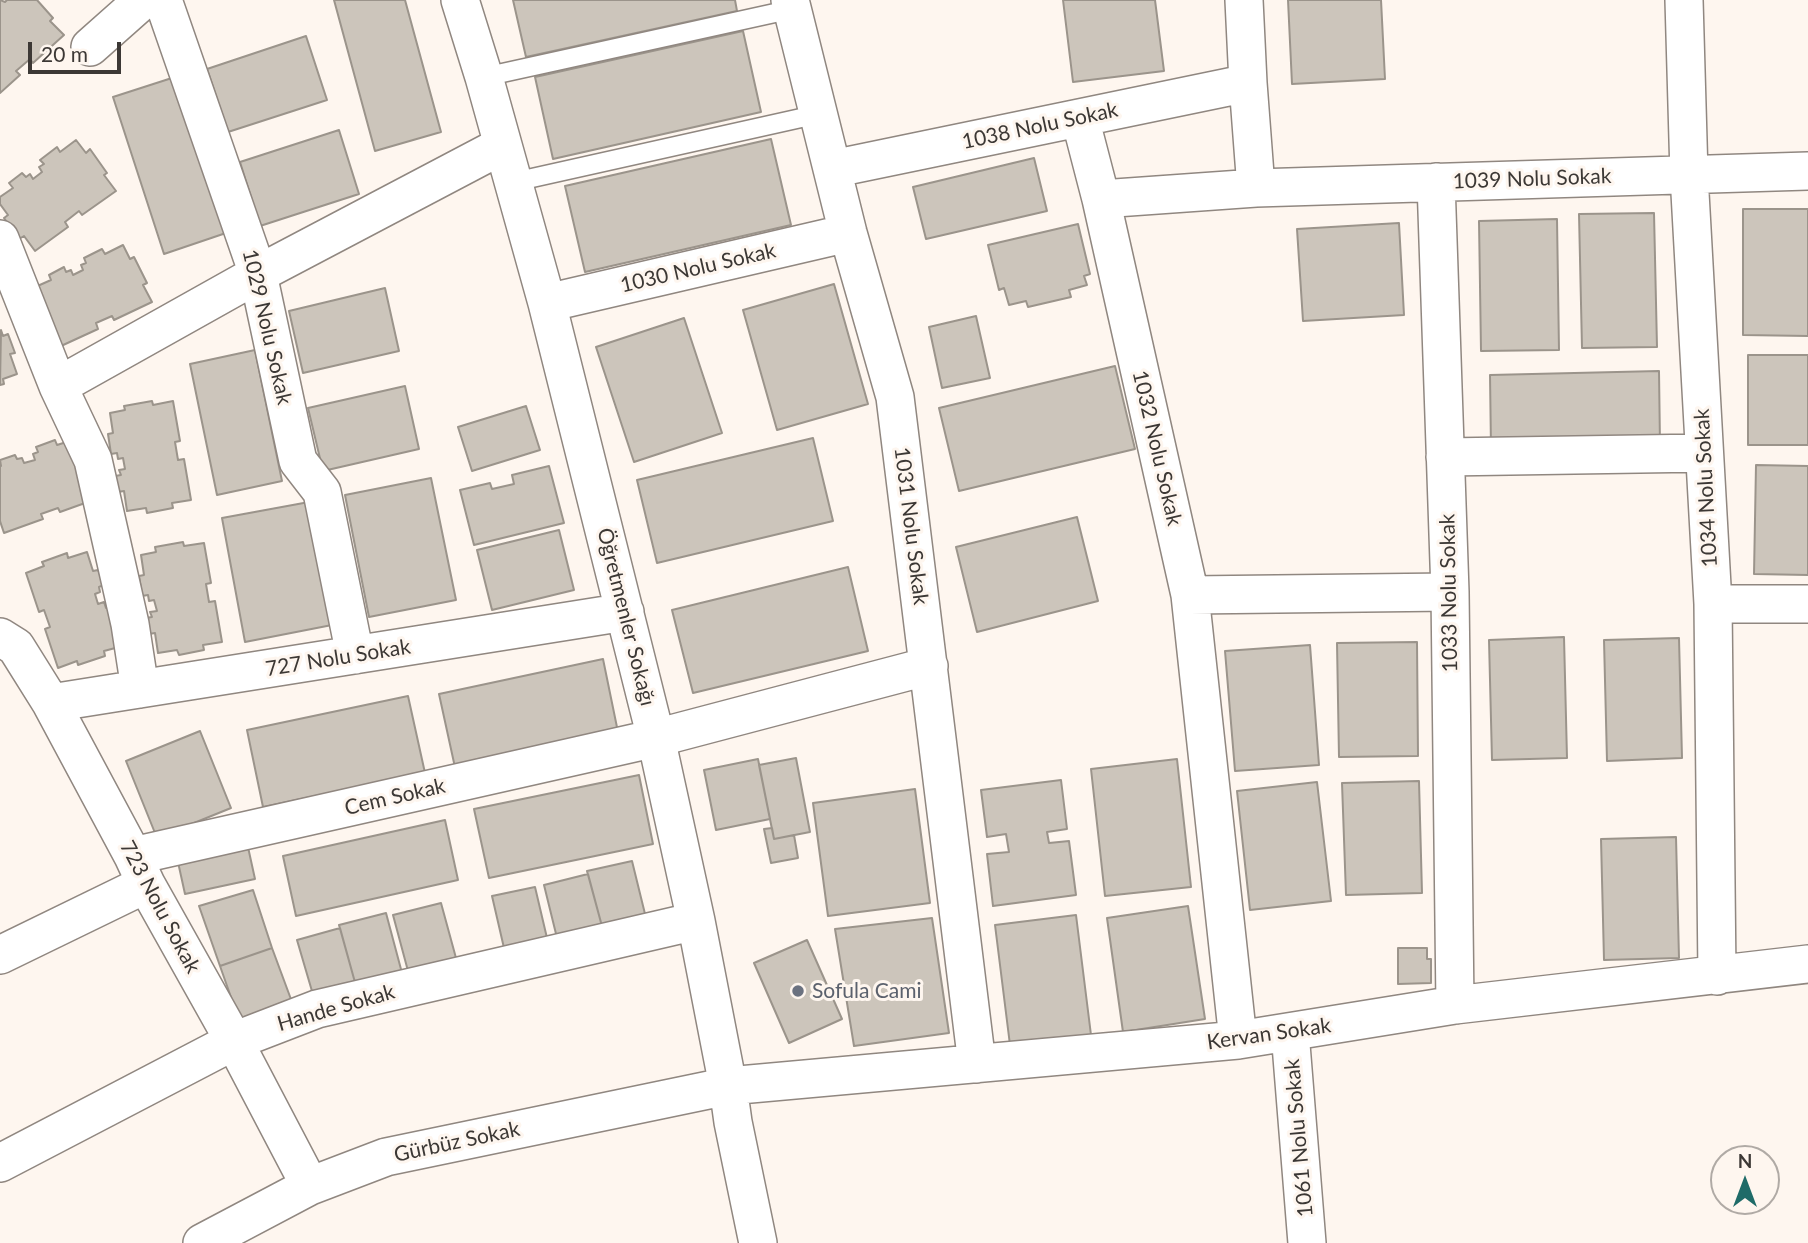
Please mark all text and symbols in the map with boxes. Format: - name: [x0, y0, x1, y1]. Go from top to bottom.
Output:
- scale bar: [32, 28, 124, 72]
- text: 20 m: [41, 41, 88, 66]
- street label: 1038 Nolu Sokak: [960, 97, 1120, 155]
- street label: 1039 Nolu Sokak: [1452, 164, 1612, 194]
- street label: 1030 Nolu Sokak: [618, 238, 778, 298]
- street label: 1029 Nolu Sokak: [237, 247, 297, 407]
- street label: 1032 Nolu Sokak: [1127, 368, 1187, 528]
- street label: 1034 Nolu Sokak: [1689, 408, 1723, 568]
- street label: 1031 Nolu Sokak: [889, 446, 933, 606]
- street label: 1033 Nolu Sokak: [1435, 513, 1463, 673]
- street label: Öğretmenler Sokağı: [592, 525, 660, 709]
- street label: 727 Nolu Sokak: [264, 634, 412, 682]
- street label: Cem Sokak: [342, 773, 448, 821]
- street label: 723 Nolu Sokak: [114, 836, 206, 978]
- place label: Sofula Cami: [812, 978, 922, 1004]
- street label: Hande Sokak: [274, 979, 398, 1037]
- marker: Sofula Cami: [790, 983, 806, 999]
- street label: Kervan Sokak: [1205, 1013, 1333, 1055]
- street label: 1061 Nolu Sokak: [1280, 1058, 1318, 1218]
- street label: Gürbüz Sokak: [392, 1116, 522, 1168]
- north arrow: [1710, 1145, 1780, 1215]
- text: N: [1738, 1149, 1752, 1172]

